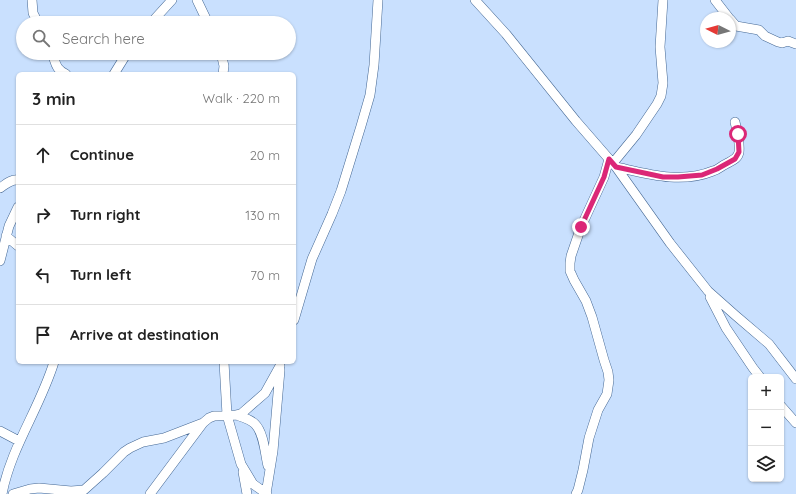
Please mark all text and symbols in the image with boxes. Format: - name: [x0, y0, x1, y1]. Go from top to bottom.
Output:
- north arrow: [700, 12, 736, 48]
- search box: [16, 16, 296, 60]
- icon: search: [30, 27, 52, 49]
- text: Search here: [62, 29, 145, 48]
- text: 3 min: [32, 88, 76, 109]
- text: Walk · 220 m: [203, 90, 280, 106]
- route start: [729, 125, 747, 143]
- icon: ahead: [32, 144, 54, 166]
- text: Continue: [70, 145, 134, 164]
- text: 20 m: [250, 147, 280, 163]
- icon: right: [32, 204, 54, 226]
- text: Turn right: [70, 205, 141, 224]
- text: 130 m: [245, 207, 280, 223]
- route end: [572, 218, 590, 236]
- icon: left: [32, 264, 54, 286]
- text: Turn left: [70, 265, 132, 284]
- text: 70 m: [250, 267, 280, 283]
- icon: arrive: [32, 324, 54, 346]
- text: Arrive at destination: [70, 325, 219, 344]
- map controls: [748, 374, 784, 482]
- button: +: [748, 374, 784, 410]
- button: −: [748, 410, 784, 446]
- button: layers: [748, 446, 784, 482]

